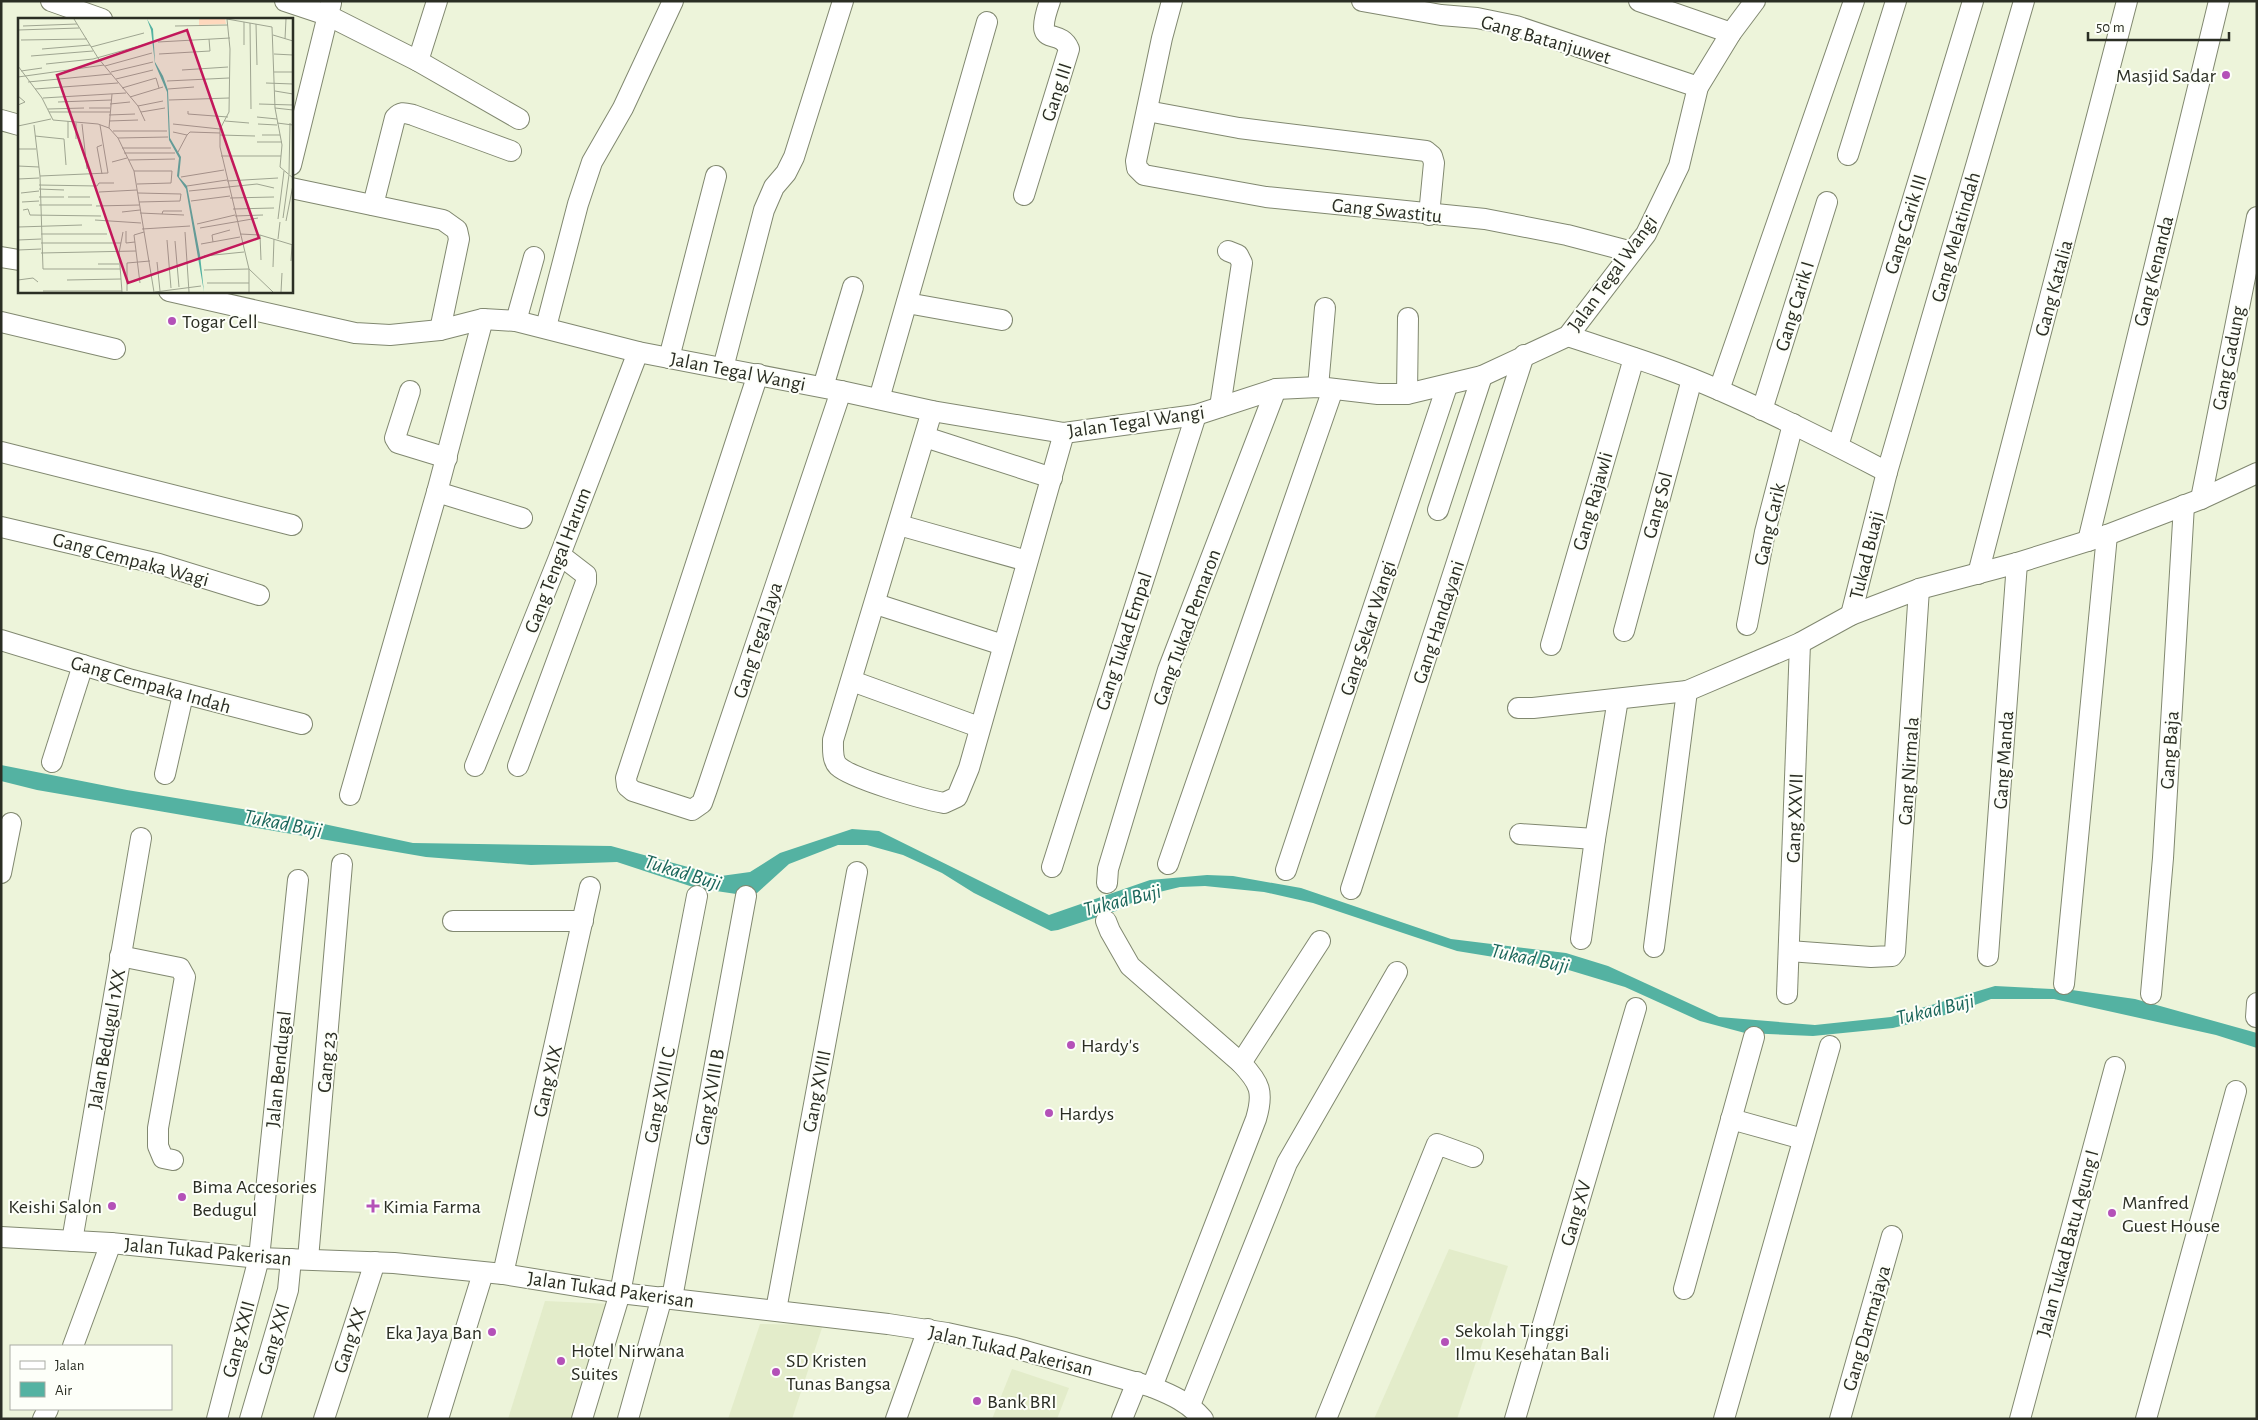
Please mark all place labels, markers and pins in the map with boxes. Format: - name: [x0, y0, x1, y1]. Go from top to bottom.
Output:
- place label: Masjid Sadar: [2116, 66, 2217, 86]
- marker: Masjid Sadar: [2220, 69, 2232, 81]
- place label: Togar Cell: [182, 312, 258, 332]
- marker: Togar Cell: [166, 315, 178, 327]
- place label: Hardy's: [1081, 1036, 1139, 1056]
- marker: Hardy's: [1065, 1039, 1077, 1051]
- place label: Hardys: [1059, 1104, 1114, 1124]
- marker: Hardys: [1043, 1107, 1055, 1119]
- place label: Bima Accesories Bedugul: [192, 1177, 317, 1220]
- marker: Bima Accesories Bedugul: [176, 1191, 188, 1203]
- place label: Manfred Guest House: [2122, 1193, 2220, 1236]
- place label: Keishi Salon: [8, 1197, 102, 1217]
- place label: Kimia Farma: [383, 1197, 481, 1217]
- marker: Keishi Salon: [106, 1200, 118, 1212]
- marker: Kimia Farma: [367, 1200, 379, 1212]
- marker: Manfred Guest House: [2106, 1207, 2118, 1219]
- place label: Sekolah Tinggi Ilmu Kesehatan Bali: [1455, 1321, 1610, 1364]
- place label: Eka Jaya Ban: [385, 1323, 482, 1343]
- marker: Eka Jaya Ban: [486, 1326, 498, 1338]
- marker: Sekolah Tinggi Ilmu Kesehatan Bali: [1439, 1336, 1451, 1348]
- place label: Hotel Nirwana Suites: [571, 1341, 685, 1384]
- place label: SD Kristen Tunas Bangsa: [786, 1351, 891, 1394]
- marker: Hotel Nirwana Suites: [555, 1355, 567, 1367]
- marker: SD Kristen Tunas Bangsa: [770, 1366, 782, 1378]
- place label: Bank BRI: [987, 1392, 1057, 1412]
- marker: Bank BRI: [971, 1395, 983, 1407]

